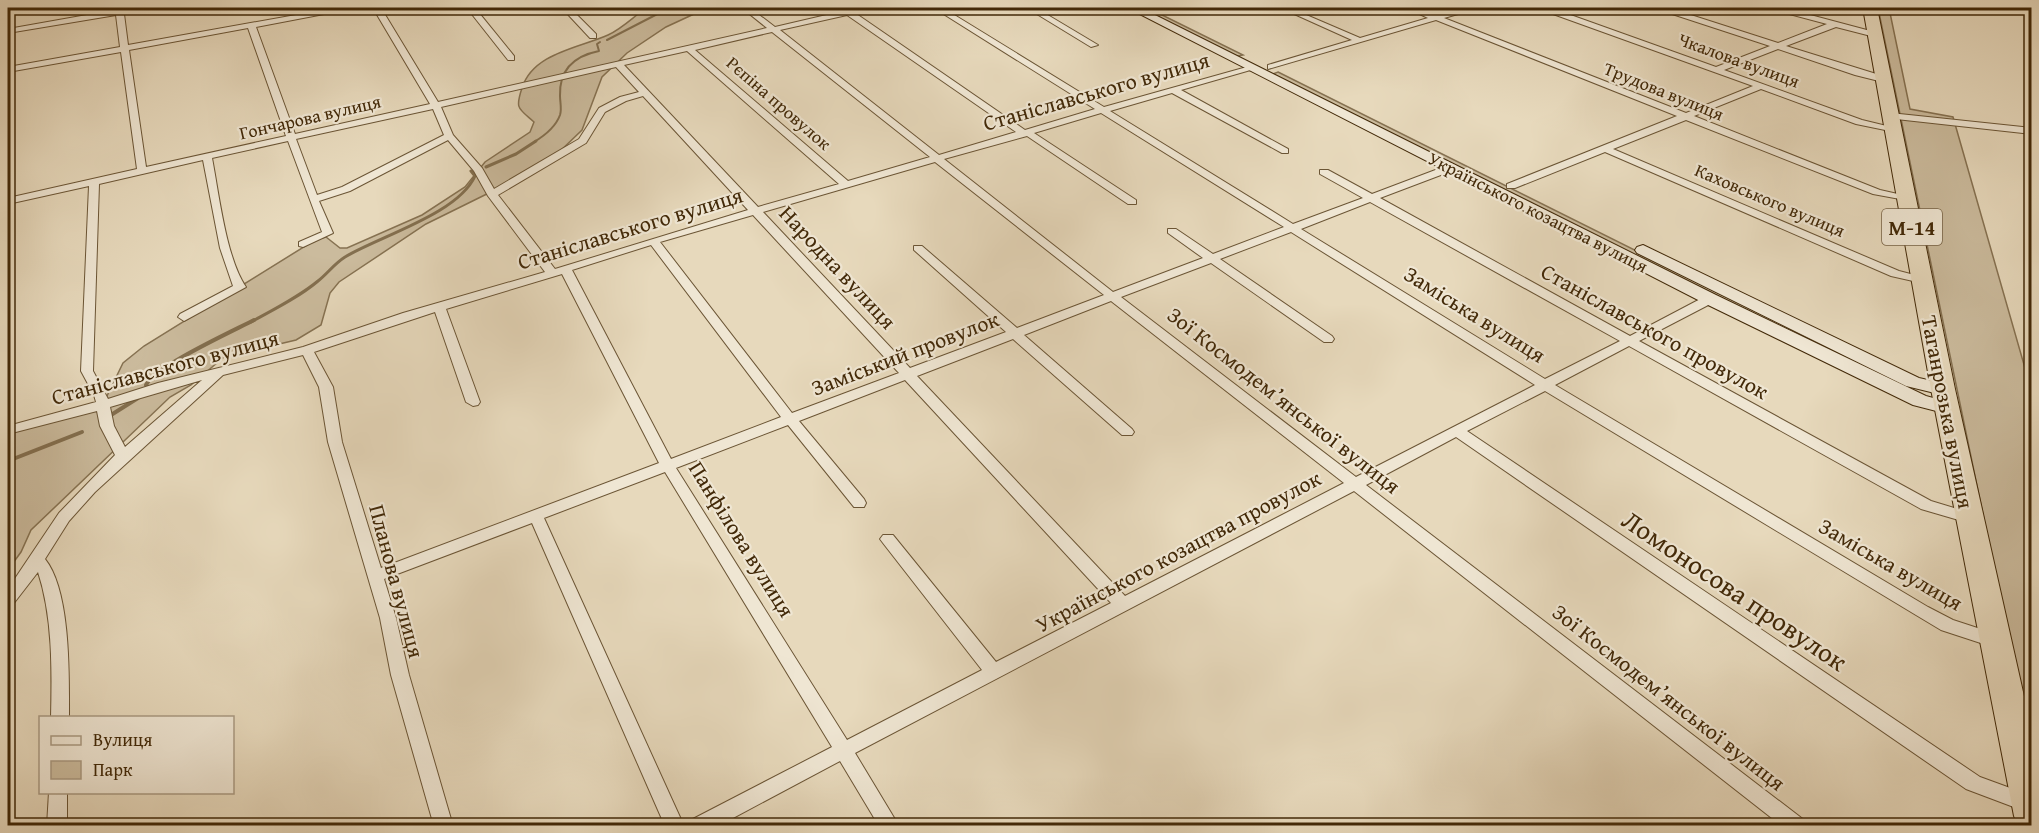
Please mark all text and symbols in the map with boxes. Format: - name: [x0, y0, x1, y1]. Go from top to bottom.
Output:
- street label: Чкалова вулиця: [1675, 26, 1803, 94]
- street label: Станіславського вулиця: [979, 43, 1213, 139]
- street label: Рєпіна провулок: [721, 50, 838, 157]
- street label: Трудова вулиця: [1600, 55, 1728, 127]
- street label: Гончарова вулиця: [236, 88, 384, 146]
- street label: Українського козацтва вулиця: [1423, 145, 1653, 279]
- street label: Каховського вулиця: [1691, 156, 1849, 244]
- street label: Станіславського вулиця: [513, 178, 747, 278]
- street label: Народна вулиця: [772, 198, 904, 336]
- road number: М-14: [1882, 209, 1942, 245]
- street label: Станіславського провулок: [1535, 255, 1775, 407]
- street label: Заміська вулиця: [1398, 258, 1552, 370]
- street label: Зої Космодем’янської вулиця: [1161, 299, 1407, 501]
- street label: Заміський провулок: [807, 302, 1004, 404]
- street label: Таганрозька вулиця: [1914, 313, 1982, 511]
- street label: Станіславського вулиця: [48, 321, 282, 413]
- street label: Панфілова вулиця: [681, 455, 803, 623]
- street label: Українського козацтва провулок: [1030, 462, 1327, 640]
- street label: Ломоносова провулок: [1614, 499, 1857, 681]
- street label: Планова вулиця: [361, 501, 433, 661]
- street label: Заміська вулиця: [1813, 510, 1969, 618]
- street label: Зої Космодем’янської вулиця: [1546, 596, 1792, 798]
- legend: [39, 716, 234, 794]
- text: Вулиця: [93, 726, 152, 753]
- text: Парк: [93, 756, 133, 783]

